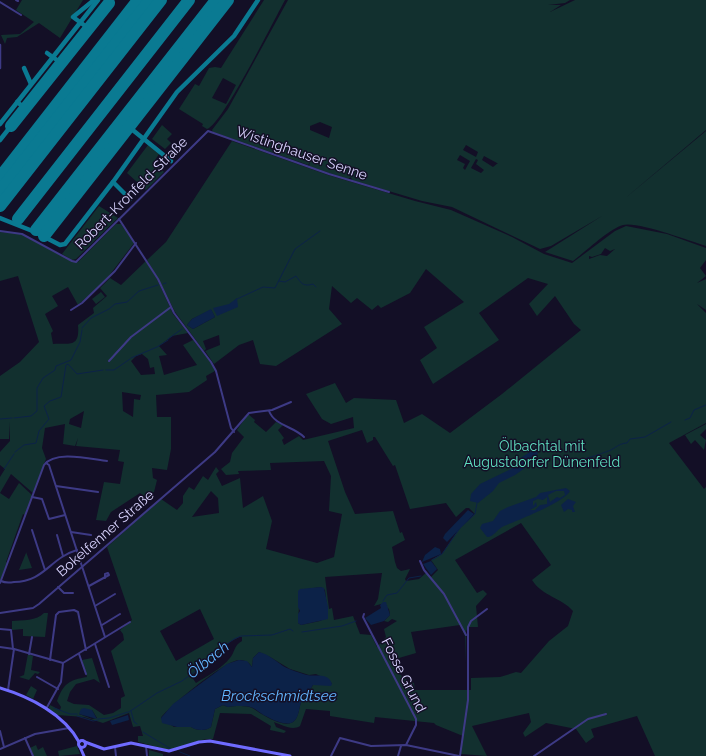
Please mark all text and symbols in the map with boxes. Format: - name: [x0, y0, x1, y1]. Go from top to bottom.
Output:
- street label: Wistinghauser Senne: [234, 123, 370, 183]
- street label: Robert-Kronfeld-Straße: [72, 134, 190, 252]
- park label: Ölbachtal mit Augustdorfer Dünenfeld: [464, 436, 620, 470]
- street label: Bokelfenner Straße: [53, 486, 157, 580]
- street label: Fosse Grund: [378, 635, 430, 715]
- water label: Ölbach: [183, 637, 233, 682]
- water label: Brockschmidtsee: [221, 687, 337, 705]

